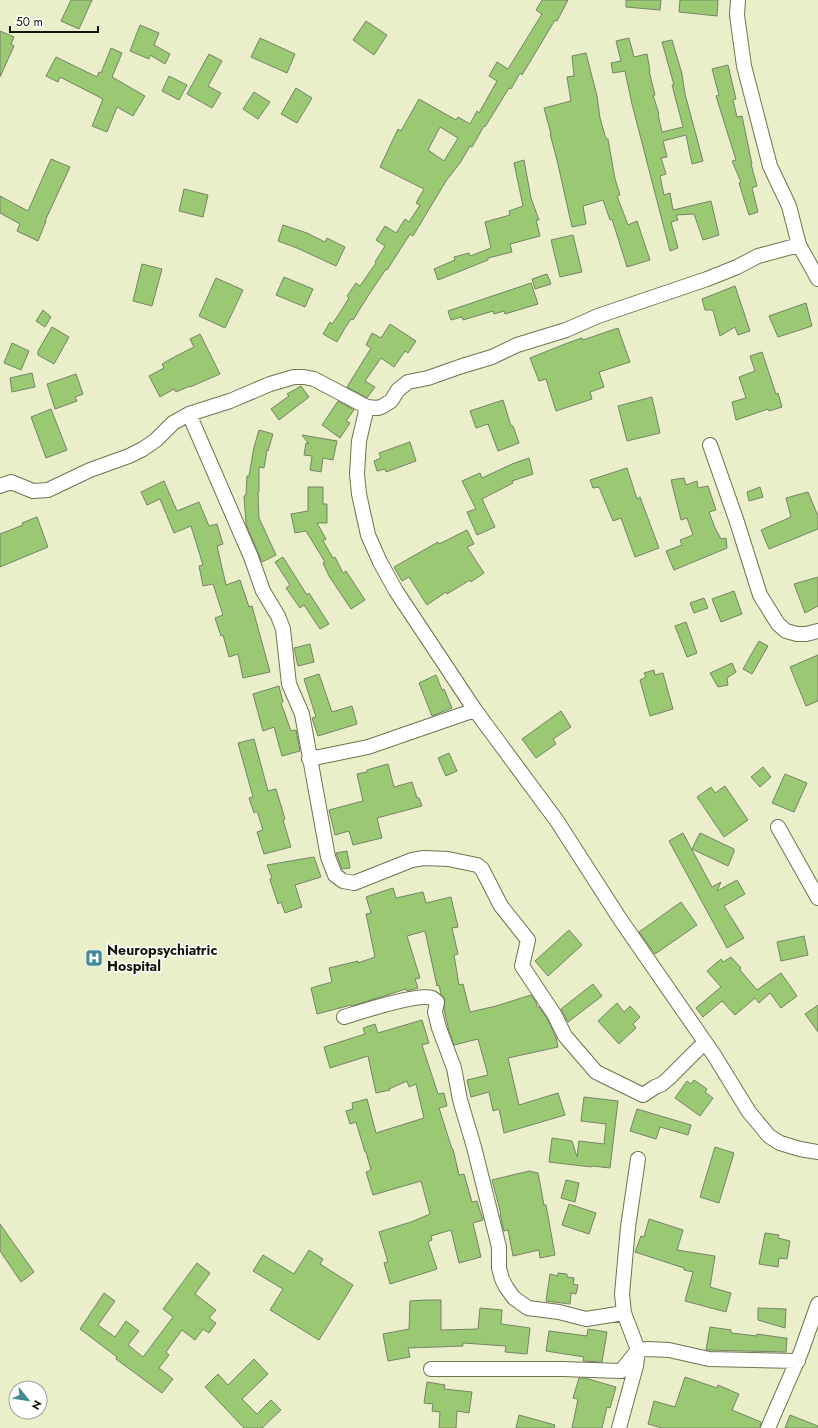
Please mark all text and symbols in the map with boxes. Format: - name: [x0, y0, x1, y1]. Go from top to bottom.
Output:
- scale bar: [10, 8, 98, 34]
- text: 50 m: [16, 13, 43, 31]
- place label: Neuropsychiatric Hospital: [107, 940, 217, 976]
- hospital icon: Neuropsychiatric Hospital: [84, 948, 104, 968]
- north arrow: [8, 1380, 48, 1420]
- text: N: [28, 1397, 46, 1413]

